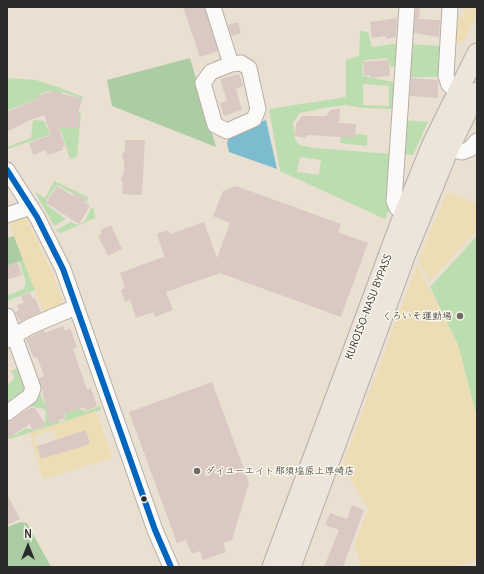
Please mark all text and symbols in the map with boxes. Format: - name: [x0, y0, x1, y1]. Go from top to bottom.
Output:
- street label: KUROISO-NASU BYPASS: [343, 253, 395, 361]
- place label: くろいそ運動場: [382, 310, 452, 322]
- marker: くろいそ運動場: [455, 311, 465, 321]
- place label: ダイユーエイト那須塩原上厚崎店: [205, 465, 355, 477]
- marker: ダイユーエイト那須塩原上厚崎店: [192, 466, 202, 476]
- unlabelled marker: [139, 494, 149, 504]
- north arrow: [8, 526, 48, 566]
- text: N: [24, 527, 32, 541]

